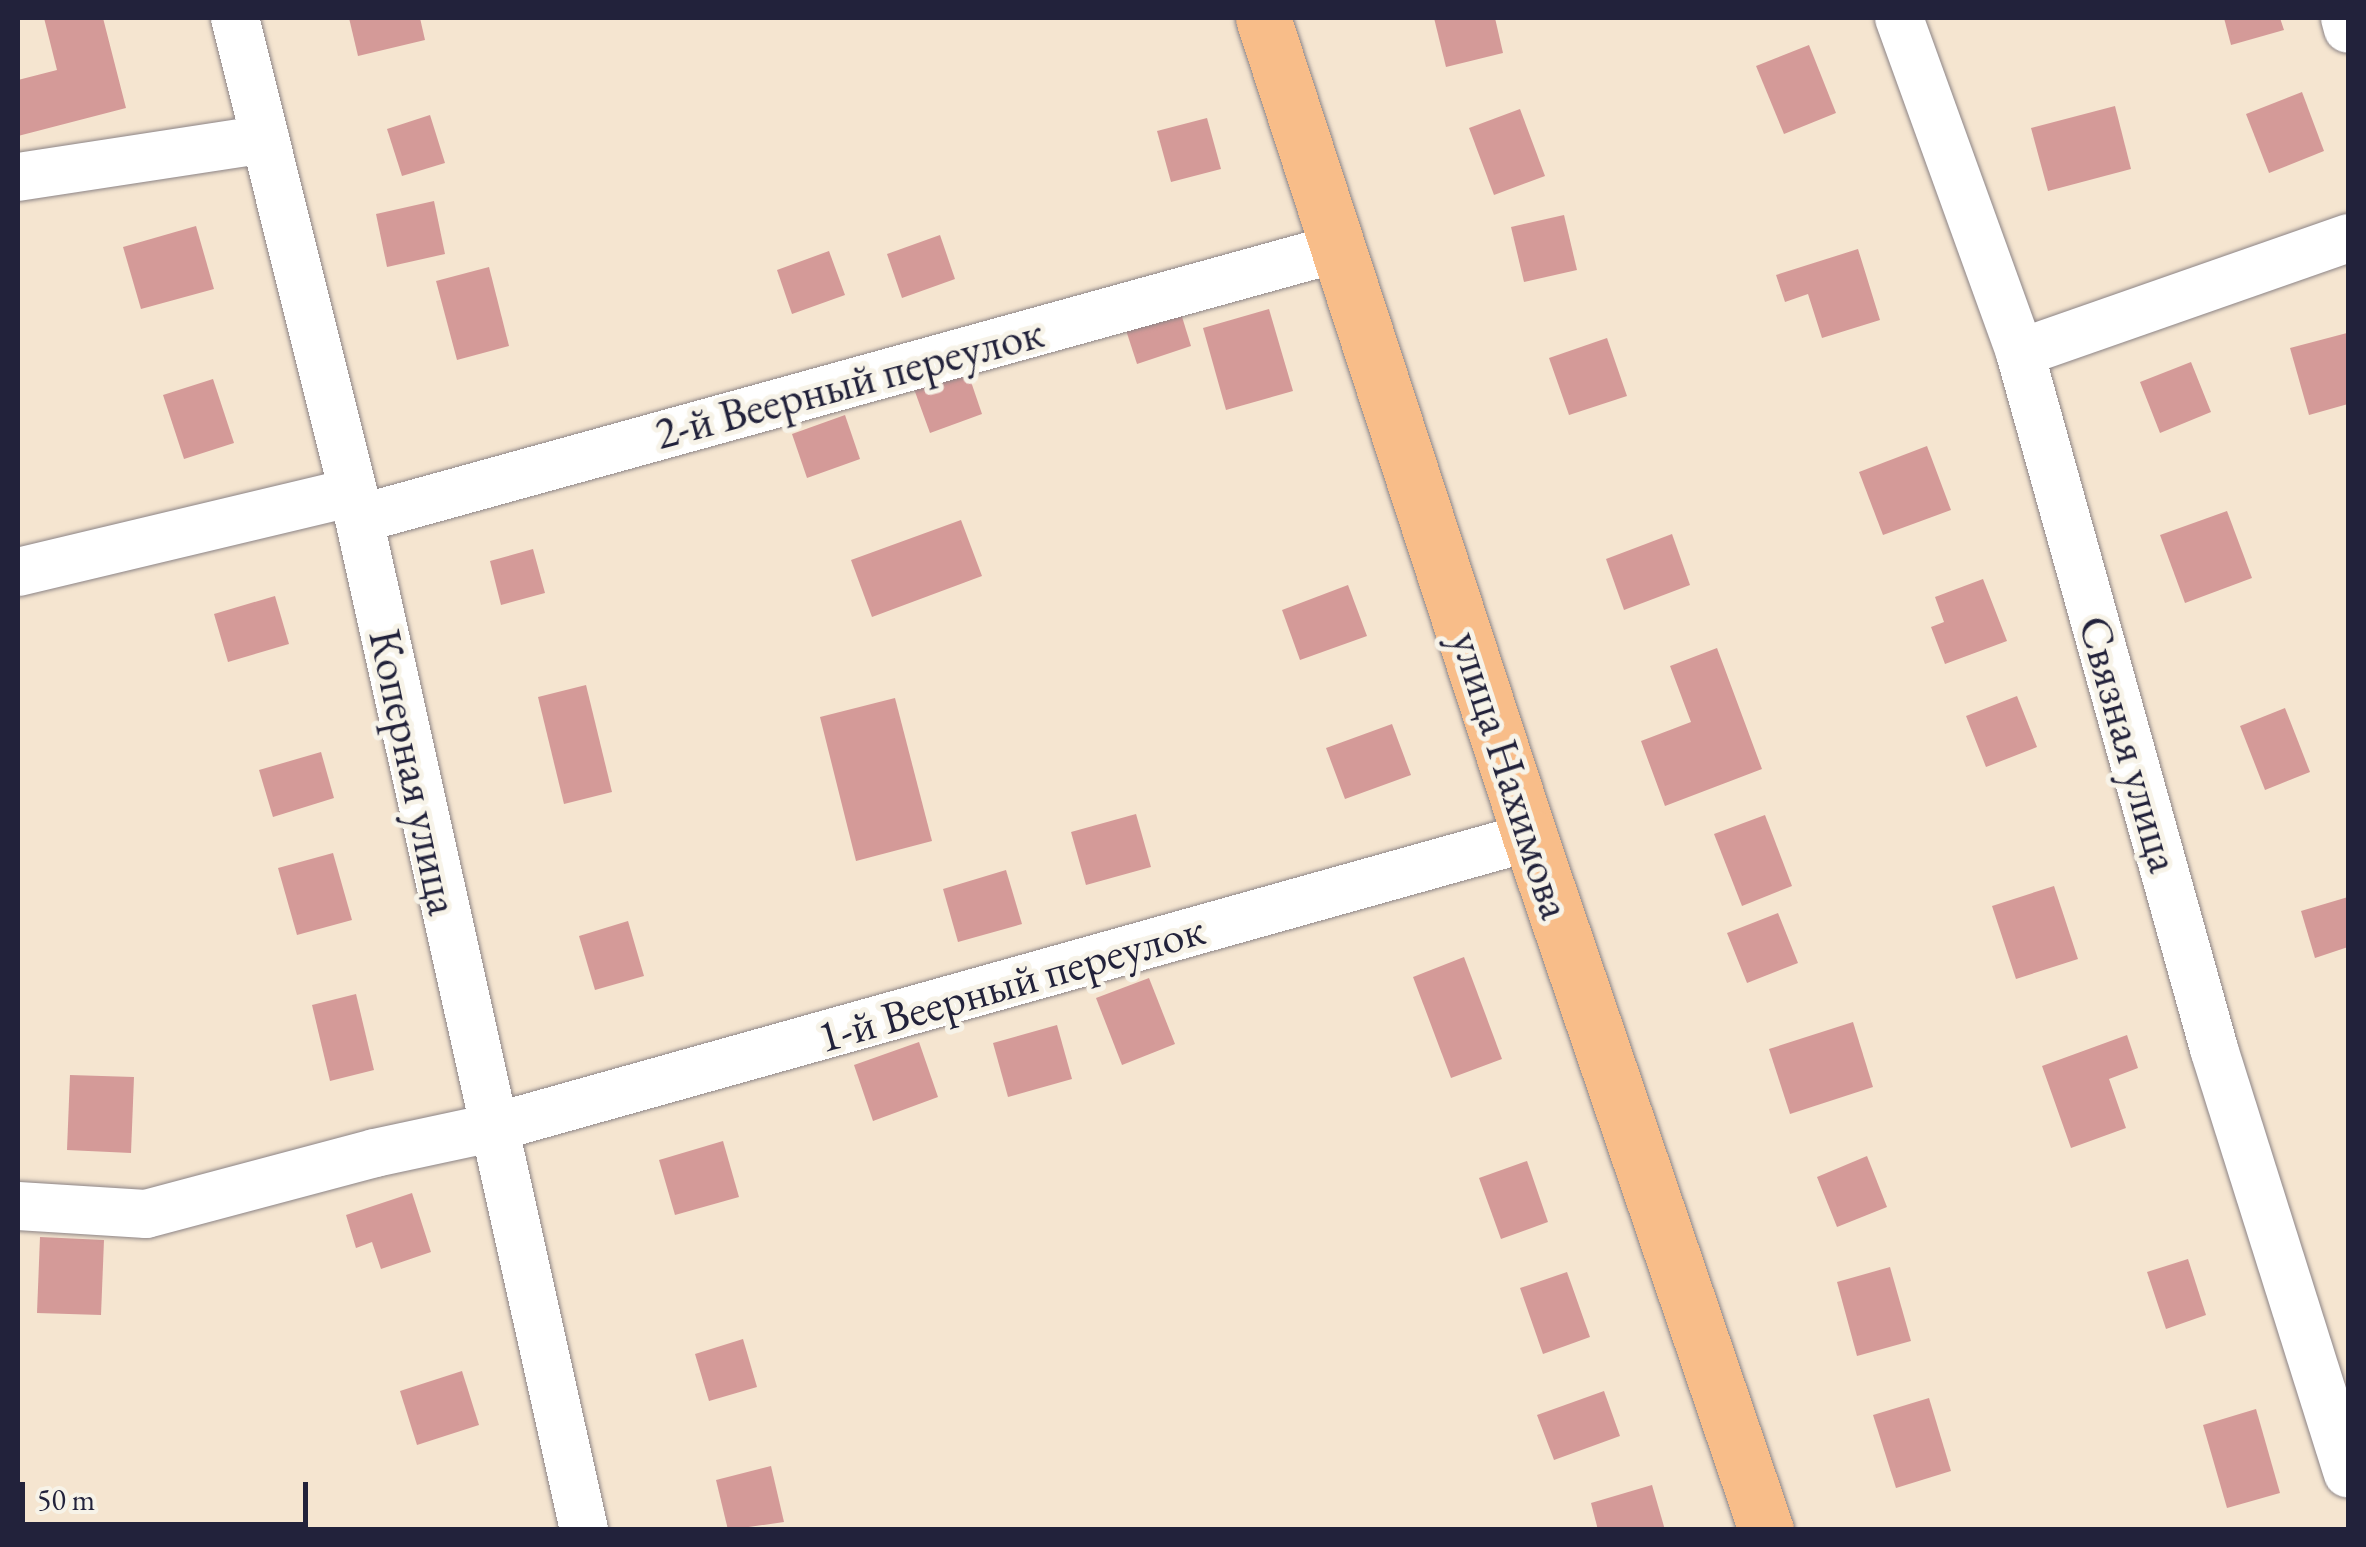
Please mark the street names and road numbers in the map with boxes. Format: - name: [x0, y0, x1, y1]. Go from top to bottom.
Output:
- street label: 2-й Веерный переулок: [649, 305, 1049, 461]
- street label: Связная улица: [2067, 610, 2191, 878]
- street label: Коперная улица: [357, 624, 471, 920]
- street label: улица Нахимова: [1439, 624, 1583, 926]
- street label: 1-й Веерный переулок: [811, 902, 1211, 1064]

